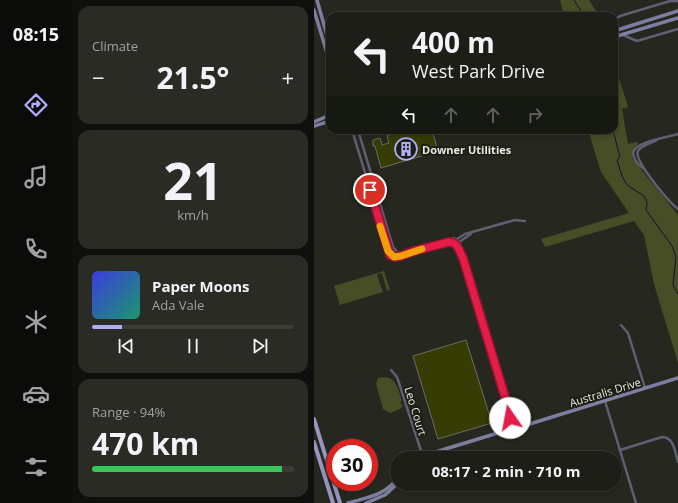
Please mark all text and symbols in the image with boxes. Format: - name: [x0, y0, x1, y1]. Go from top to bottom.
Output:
- text: 08:15: [13, 22, 59, 46]
- text: 400 m: [412, 23, 495, 61]
- icon: left: [346, 28, 398, 80]
- text: Climate: [92, 37, 138, 55]
- text: 21.5°: [157, 57, 229, 98]
- text: West Park Drive: [412, 59, 545, 83]
- text: −: [92, 62, 105, 92]
- text: +: [281, 62, 294, 92]
- icon: directions: [22, 91, 50, 119]
- icon: left: [398, 104, 420, 126]
- icon: ahead: [440, 104, 462, 126]
- icon: ahead: [482, 104, 504, 126]
- icon: right: [524, 104, 546, 126]
- building icon: Downer Utilities: [393, 136, 419, 162]
- place label: Downer Utilities: [422, 142, 512, 157]
- text: 21: [163, 144, 223, 215]
- icon: music: [22, 163, 50, 191]
- pin: [353, 173, 387, 207]
- icon: arrive: [359, 179, 381, 201]
- text: km/h: [177, 206, 209, 224]
- icon: phone: [22, 235, 50, 263]
- text: Paper Moons: [152, 276, 250, 296]
- text: Ada Vale: [152, 296, 204, 314]
- icon: climate: [22, 308, 50, 336]
- icon: previous: [115, 335, 137, 357]
- icon: pause: [182, 335, 204, 357]
- icon: next: [249, 335, 271, 357]
- street label: Australis Drive: [567, 374, 643, 410]
- icon: car: [22, 380, 50, 408]
- street label: Leo Court: [402, 385, 431, 437]
- position arrow: [489, 397, 531, 439]
- text: Range · 94%: [92, 403, 165, 421]
- text: 470 km: [92, 423, 199, 464]
- speed limit sign: 30: [326, 439, 378, 491]
- icon: filters: [22, 453, 50, 481]
- text: 08:17 · 2 min · 710 m: [432, 461, 580, 481]

